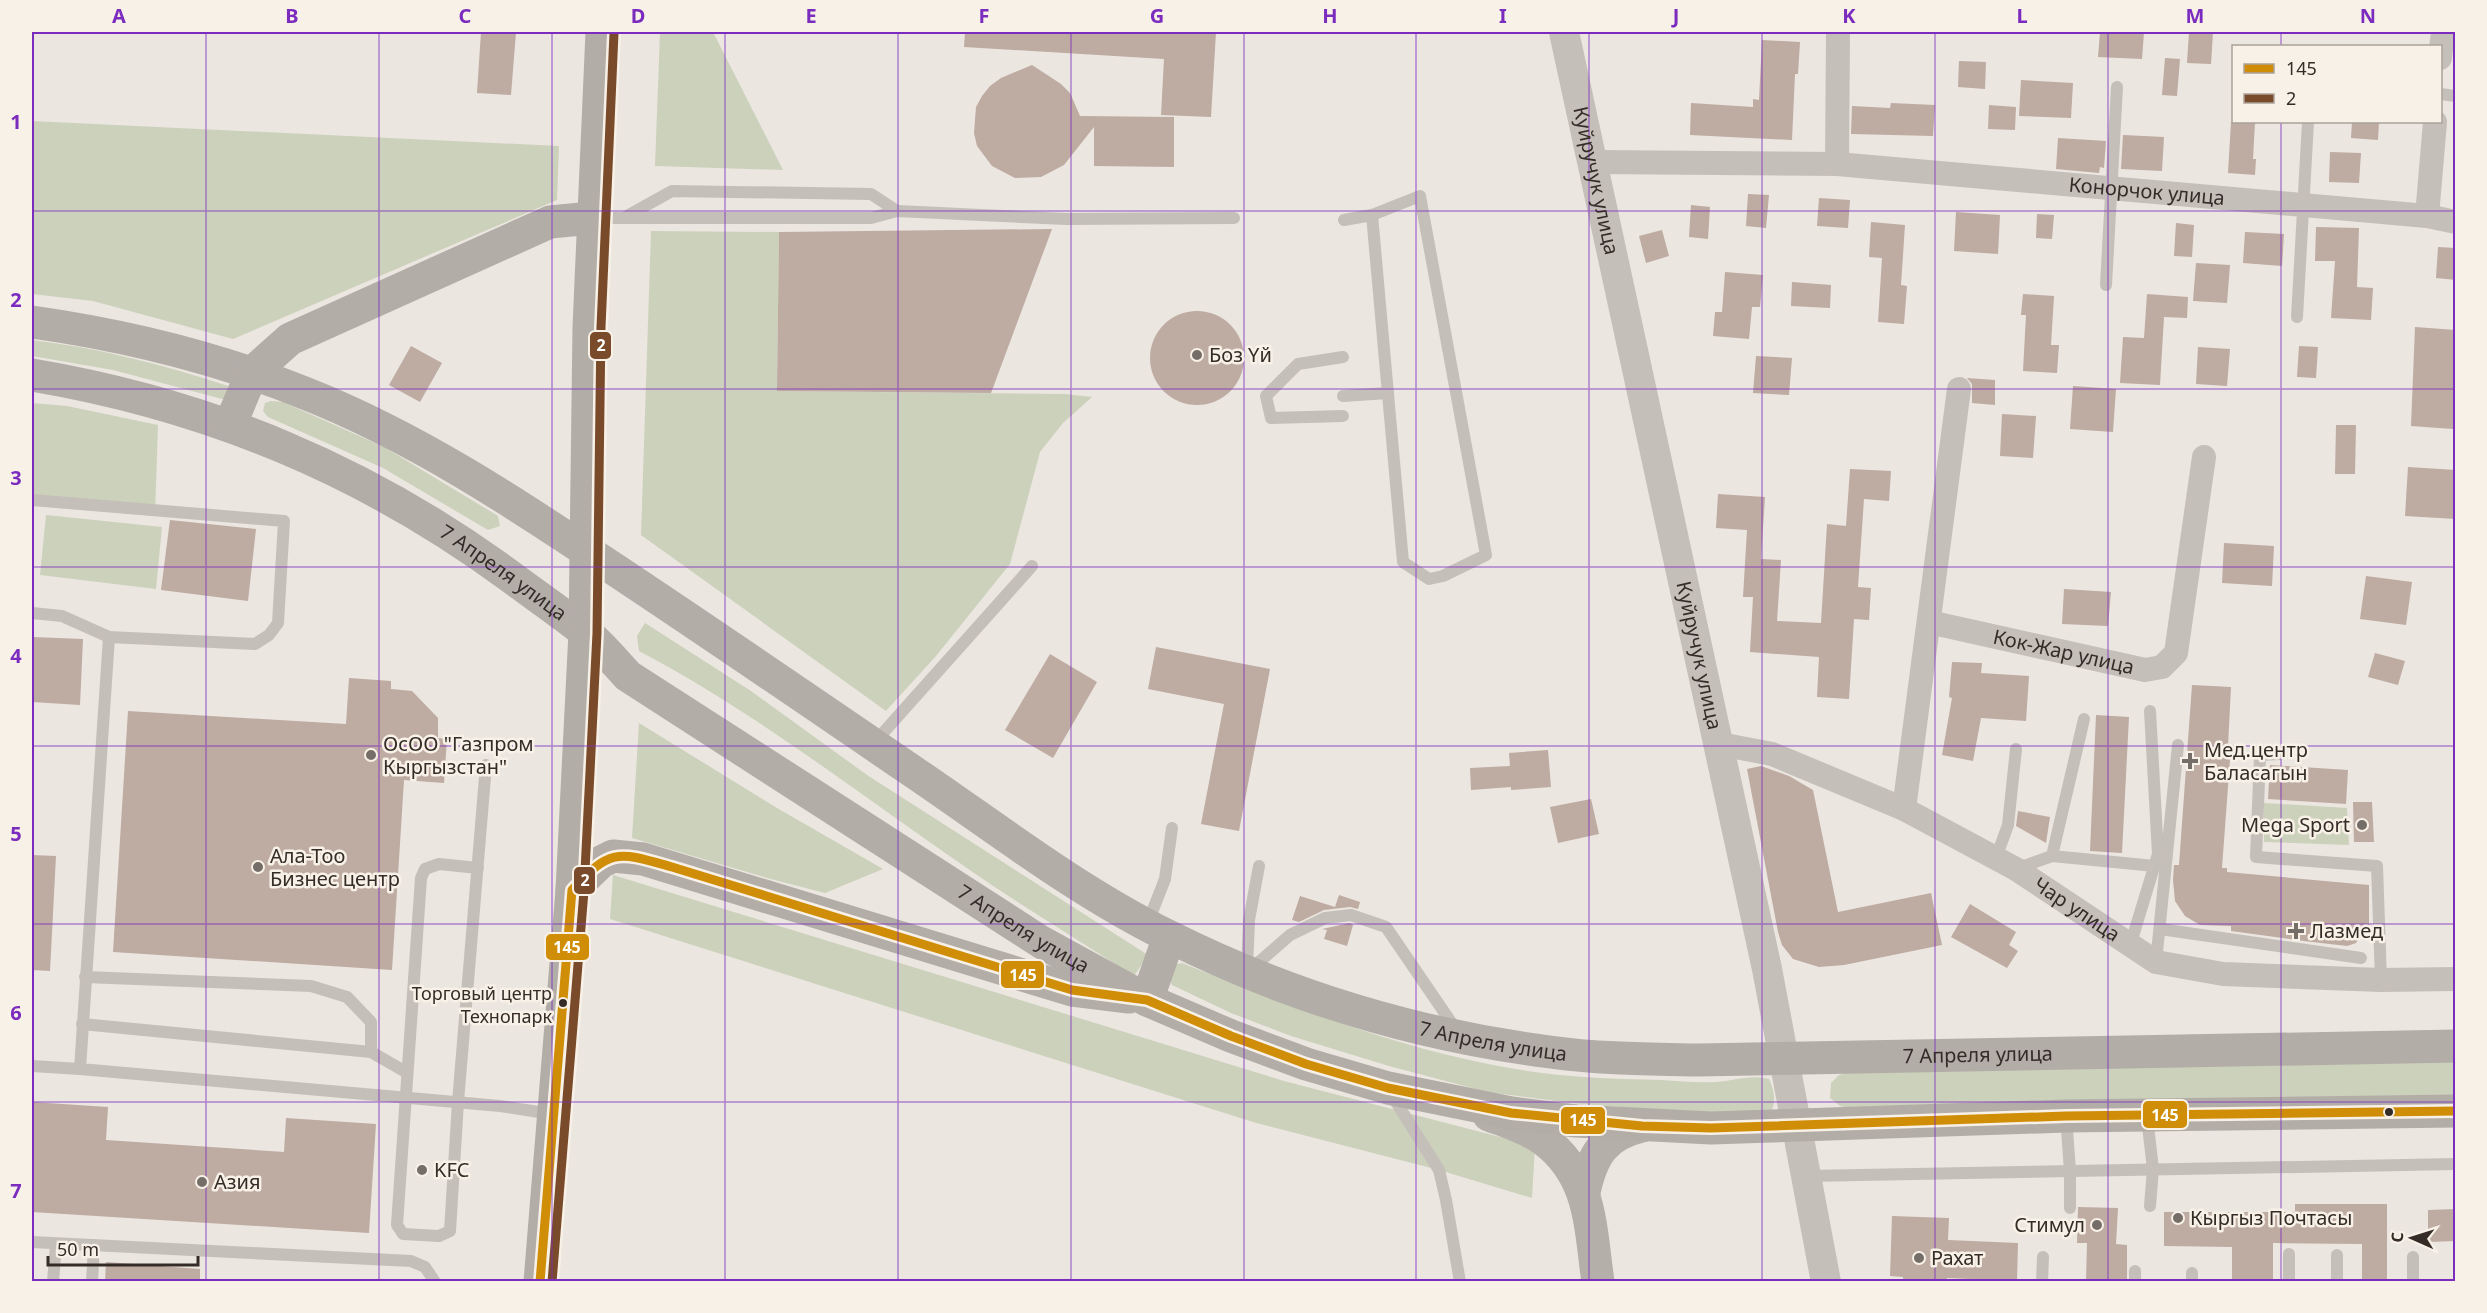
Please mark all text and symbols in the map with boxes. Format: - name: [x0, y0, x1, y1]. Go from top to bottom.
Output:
- text: A: [112, 2, 126, 29]
- text: B: [285, 2, 299, 29]
- text: C: [459, 2, 472, 29]
- text: D: [631, 2, 645, 29]
- text: E: [805, 2, 817, 29]
- text: F: [979, 2, 989, 29]
- text: G: [1150, 2, 1164, 29]
- text: H: [1322, 2, 1338, 29]
- text: I: [1499, 2, 1507, 29]
- text: J: [1671, 2, 1679, 29]
- text: K: [1842, 2, 1856, 29]
- text: L: [2016, 2, 2028, 29]
- text: M: [2186, 2, 2204, 29]
- text: N: [2360, 2, 2376, 29]
- legend: [2232, 45, 2442, 123]
- text: 145: [2286, 56, 2317, 80]
- text: 2: [2286, 86, 2296, 110]
- street label: Куйручук улица: [1567, 104, 1626, 257]
- text: 1: [10, 108, 22, 135]
- street label: Конорчок улица: [2068, 170, 2226, 211]
- text: 2: [10, 286, 22, 313]
- line badge: 2: [589, 331, 612, 360]
- text: 2: [596, 334, 606, 356]
- place label: Боз Үй: [1209, 341, 1272, 368]
- marker: Боз Үй: [1190, 348, 1204, 362]
- text: 3: [10, 464, 22, 491]
- street label: 7 Апреля улица: [435, 518, 573, 626]
- street label: Куйручук улица: [1670, 579, 1729, 732]
- street label: Кок-Жар улица: [1991, 623, 2137, 680]
- text: 4: [10, 642, 22, 669]
- place label: ОсОО "Газпром Кыргызстан": [383, 730, 534, 780]
- place label: Мед.центр Баласагын: [2204, 736, 2308, 786]
- marker: ОсОО "Газпром Кыргызстан": [364, 748, 378, 762]
- marker: Мед.центр Баласагын: [2181, 752, 2199, 770]
- place label: Mega Sport: [2241, 811, 2350, 838]
- marker: Mega Sport: [2355, 818, 2369, 832]
- text: 5: [10, 820, 22, 847]
- place label: Ала-Тоо Бизнес центр: [270, 842, 400, 892]
- marker: Ала-Тоо Бизнес центр: [251, 860, 265, 874]
- line badge: 2: [573, 866, 596, 895]
- text: 2: [580, 869, 590, 891]
- street label: Чар улица: [2028, 870, 2126, 948]
- street label: 7 Апреля улица: [953, 878, 1094, 979]
- place label: Лазмед: [2310, 917, 2383, 944]
- marker: Лазмед: [2287, 922, 2305, 940]
- line badge: 145: [545, 933, 590, 961]
- text: 145: [553, 936, 581, 958]
- line badge: 145: [1000, 960, 1045, 989]
- text: 145: [1009, 964, 1037, 986]
- place label: Торговый центр Технопарк: [412, 981, 552, 1028]
- marker: Торговый центр Технопарк: [557, 997, 569, 1009]
- text: 6: [10, 999, 22, 1026]
- street label: 7 Апреля улица: [1416, 1014, 1569, 1067]
- street label: 7 Апреля улица: [1902, 1039, 2053, 1069]
- line badge: 145: [2142, 1100, 2188, 1129]
- text: 145: [2151, 1104, 2179, 1126]
- line badge: 145: [1560, 1106, 1606, 1135]
- unlabelled marker: [2383, 1106, 2395, 1118]
- text: 145: [1569, 1109, 1597, 1131]
- place label: KFC: [434, 1156, 470, 1183]
- marker: KFC: [415, 1163, 429, 1177]
- place label: Азия: [214, 1168, 260, 1195]
- marker: Азия: [195, 1175, 209, 1189]
- text: 7: [10, 1177, 22, 1204]
- place label: Кыргыз Почтасы: [2190, 1204, 2352, 1231]
- north arrow: [2382, 1208, 2442, 1268]
- place label: Стимул: [2014, 1211, 2085, 1238]
- marker: Кыргыз Почтасы: [2171, 1211, 2185, 1225]
- marker: Стимул: [2090, 1218, 2104, 1232]
- scale bar: [48, 1229, 198, 1267]
- text: С: [2386, 1231, 2408, 1243]
- text: 50 m: [57, 1237, 99, 1261]
- place label: Рахат: [1931, 1244, 1983, 1271]
- marker: Рахат: [1912, 1251, 1926, 1265]

